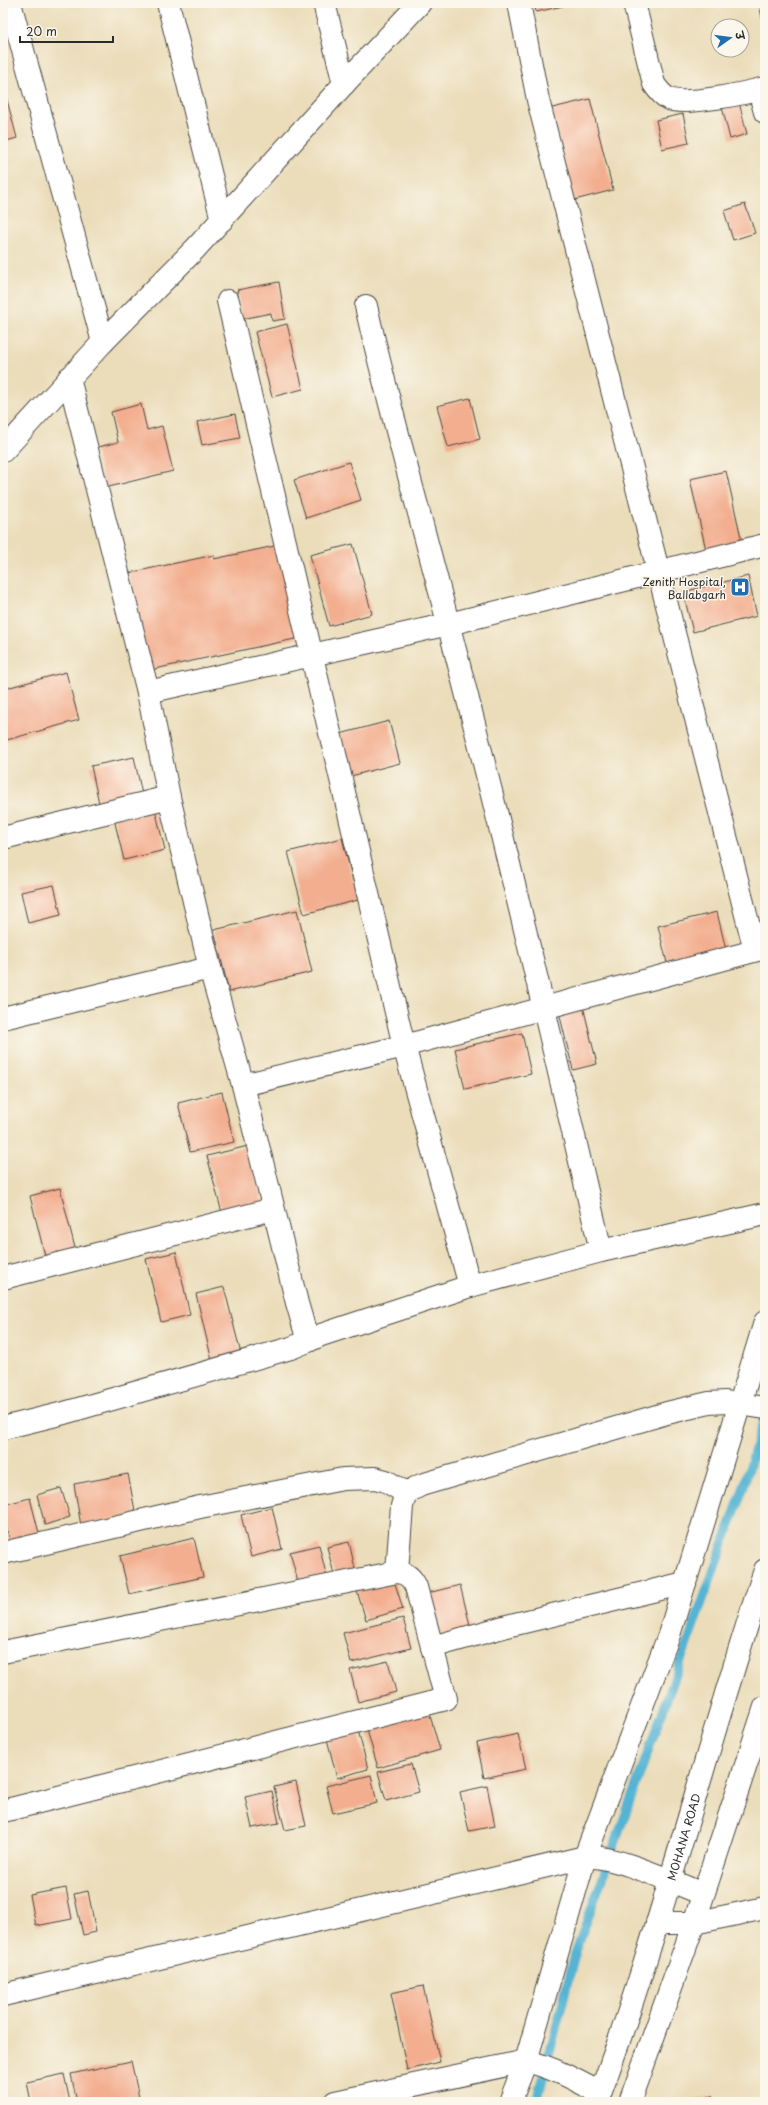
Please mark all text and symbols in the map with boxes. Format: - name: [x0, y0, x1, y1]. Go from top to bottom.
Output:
- scale bar: [20, 18, 113, 44]
- north arrow: [710, 18, 750, 58]
- text: 20 m: [26, 22, 57, 40]
- text: उ: [731, 29, 750, 43]
- place label: Zenith Hospital, Ballabgarh: [642, 573, 726, 603]
- hospital icon: Zenith Hospital, Ballabgarh: [729, 576, 751, 598]
- street label: MOHANA ROAD: [662, 1791, 704, 1882]

